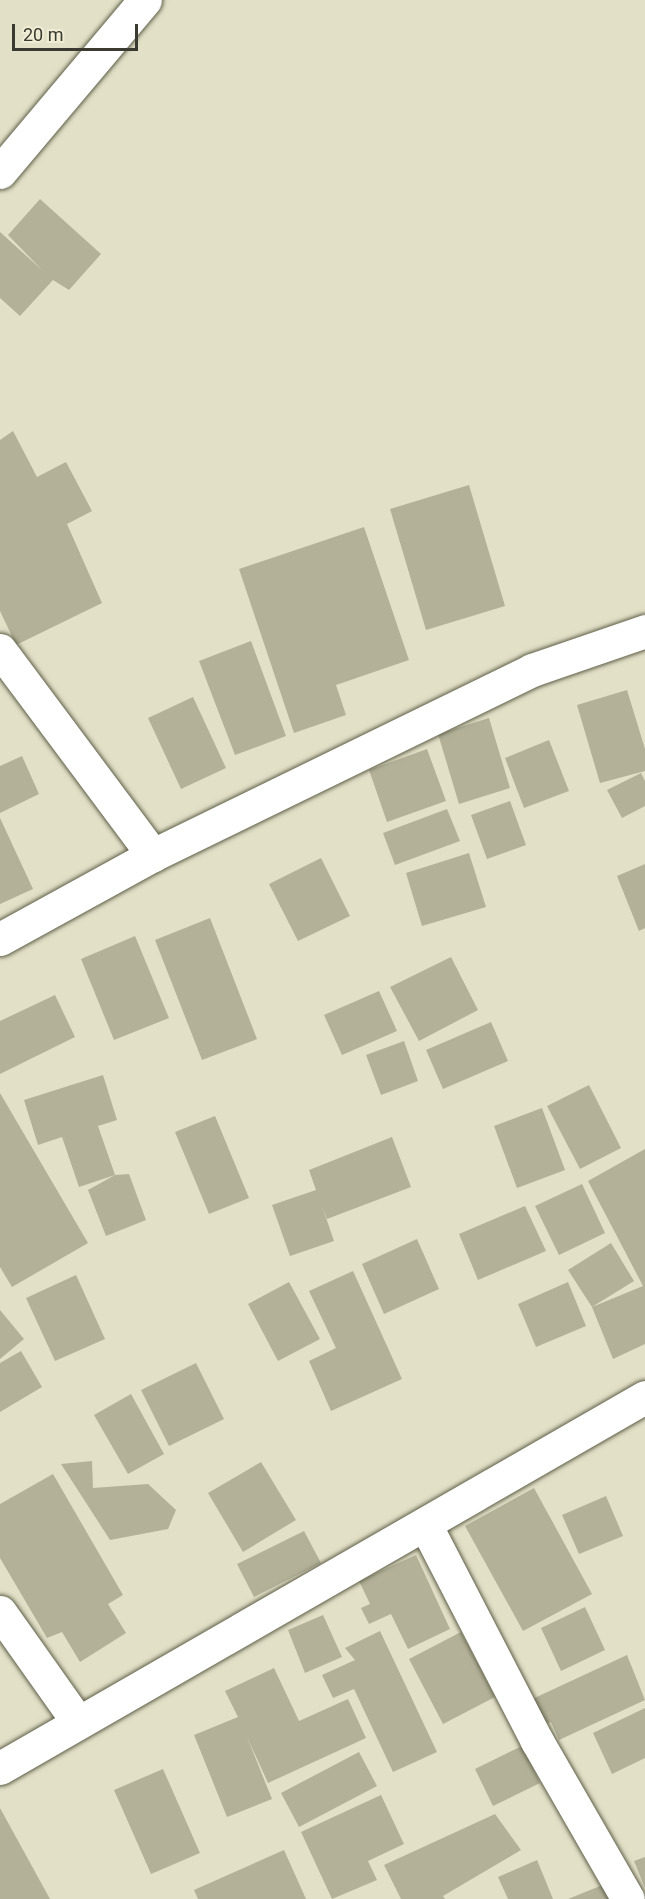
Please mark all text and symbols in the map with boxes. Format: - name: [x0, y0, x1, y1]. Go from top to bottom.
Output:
- scale bar: [15, 12, 141, 50]
- text: 20 m: [23, 24, 63, 45]

